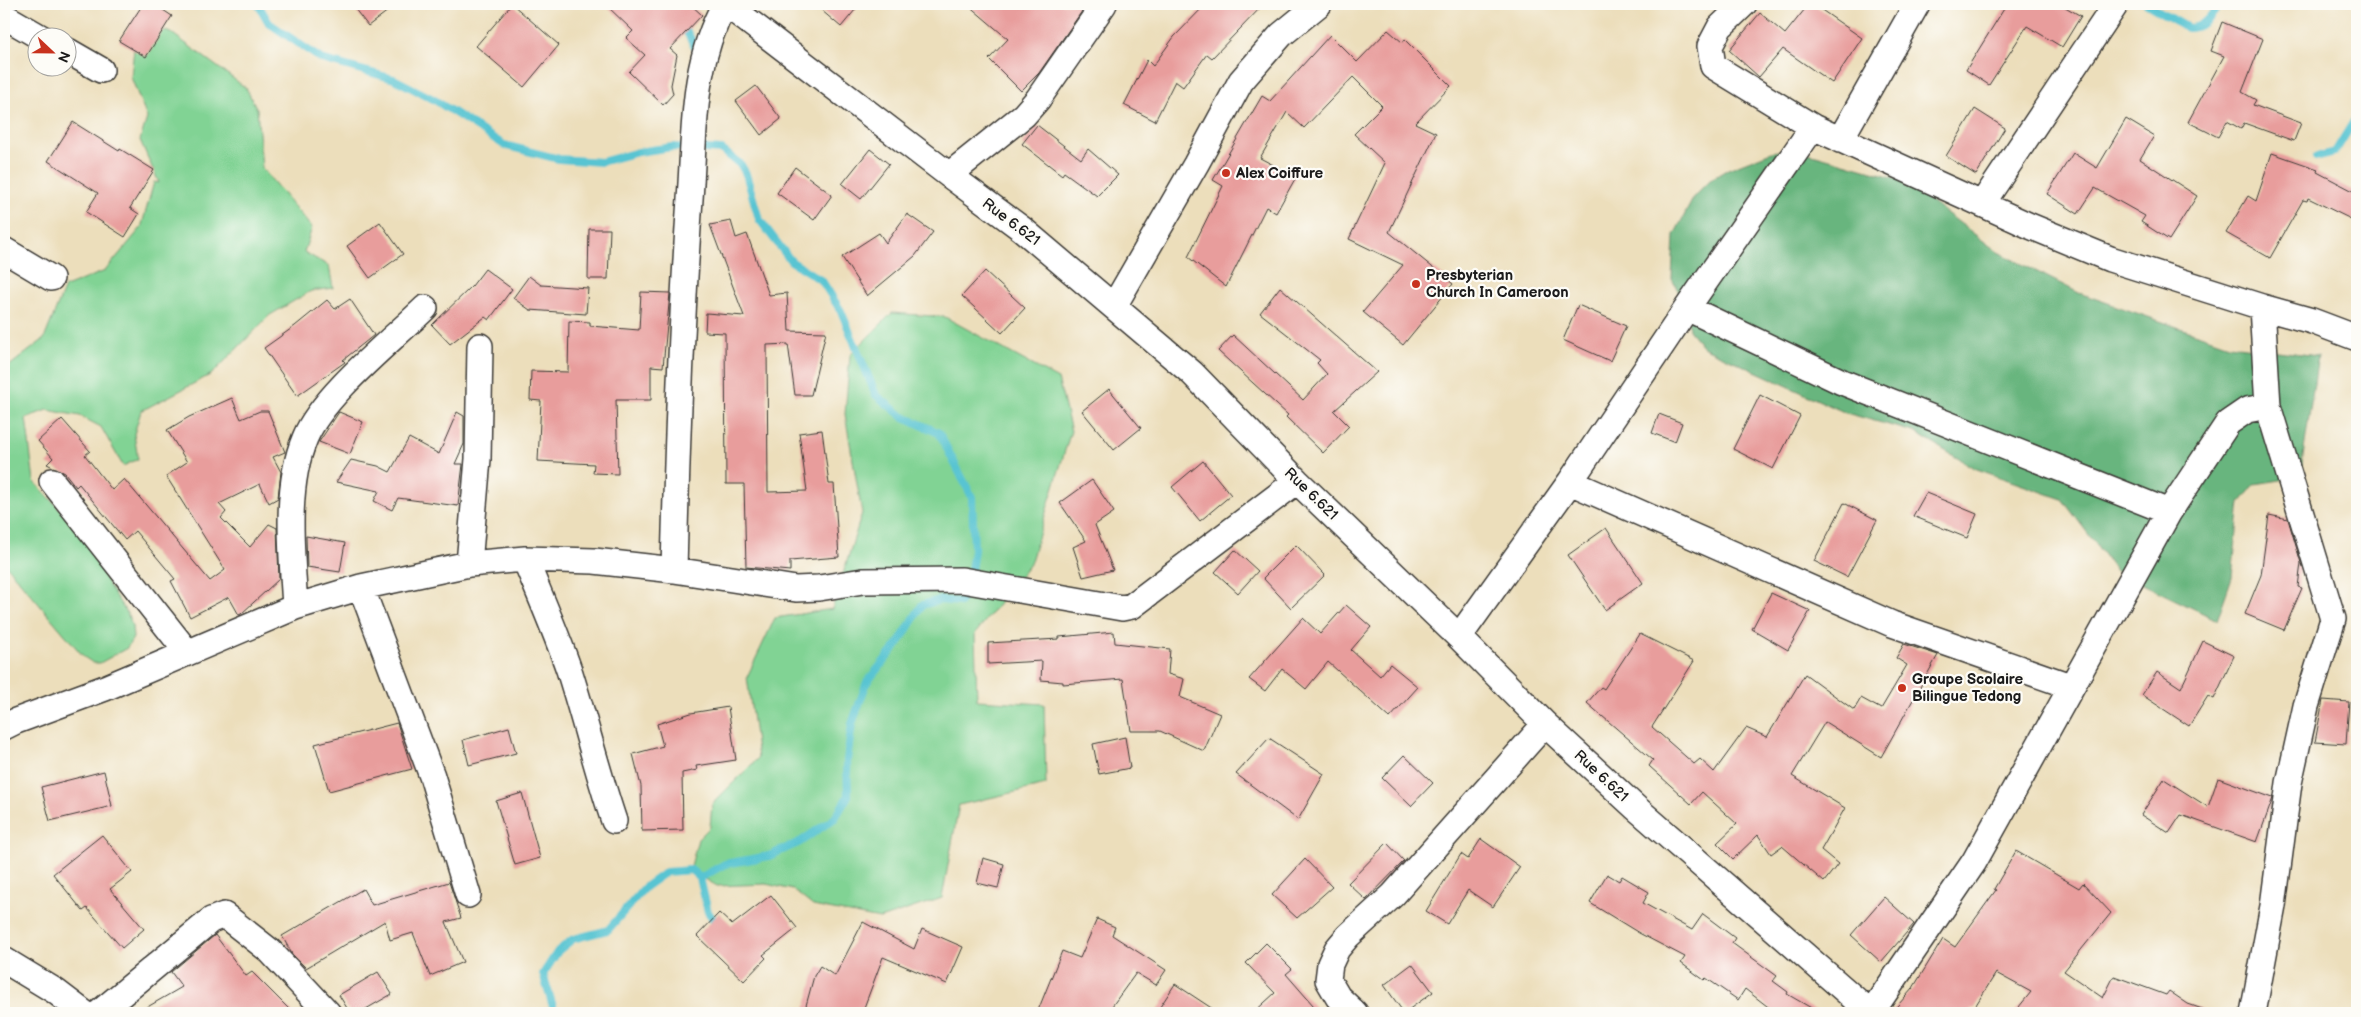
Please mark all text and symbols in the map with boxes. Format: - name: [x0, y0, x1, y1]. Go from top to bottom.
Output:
- north arrow: [28, 28, 78, 78]
- text: N: [54, 49, 73, 65]
- place label: Alex Coiffure: [1235, 164, 1324, 183]
- marker: Alex Coiffure: [1220, 167, 1232, 179]
- street label: Rue 6.621: [978, 194, 1044, 250]
- place label: Presbyterian Church In Cameroon: [1426, 266, 1569, 302]
- marker: Presbyterian Church In Cameroon: [1410, 278, 1422, 290]
- street label: Rue 6.621: [1280, 464, 1342, 524]
- place label: Groupe Scolaire Bilingue Tedong: [1912, 670, 2023, 706]
- marker: Groupe Scolaire Bilingue Tedong: [1896, 682, 1908, 694]
- street label: Rue 6.621: [1570, 746, 1632, 806]

